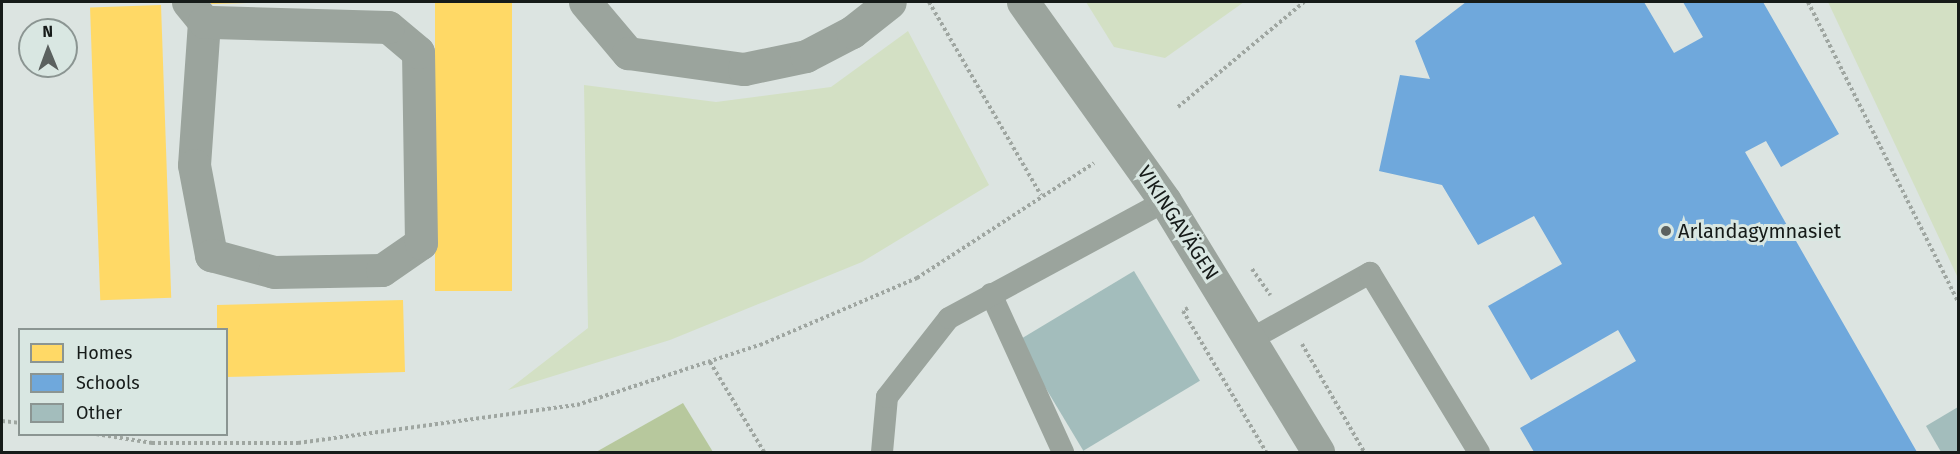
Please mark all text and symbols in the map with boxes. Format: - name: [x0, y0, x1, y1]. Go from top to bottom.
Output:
- north arrow: [18, 18, 78, 78]
- text: N: [42, 22, 53, 41]
- street label: VIKINGAVÄGEN: [1132, 161, 1224, 285]
- place label: Arlandagymnasiet: [1678, 219, 1841, 243]
- marker: Arlandagymnasiet: [1659, 224, 1673, 238]
- legend: [18, 328, 228, 436]
- text: Homes: [76, 342, 132, 364]
- text: Schools: [76, 372, 140, 394]
- text: Other: [76, 402, 122, 424]

